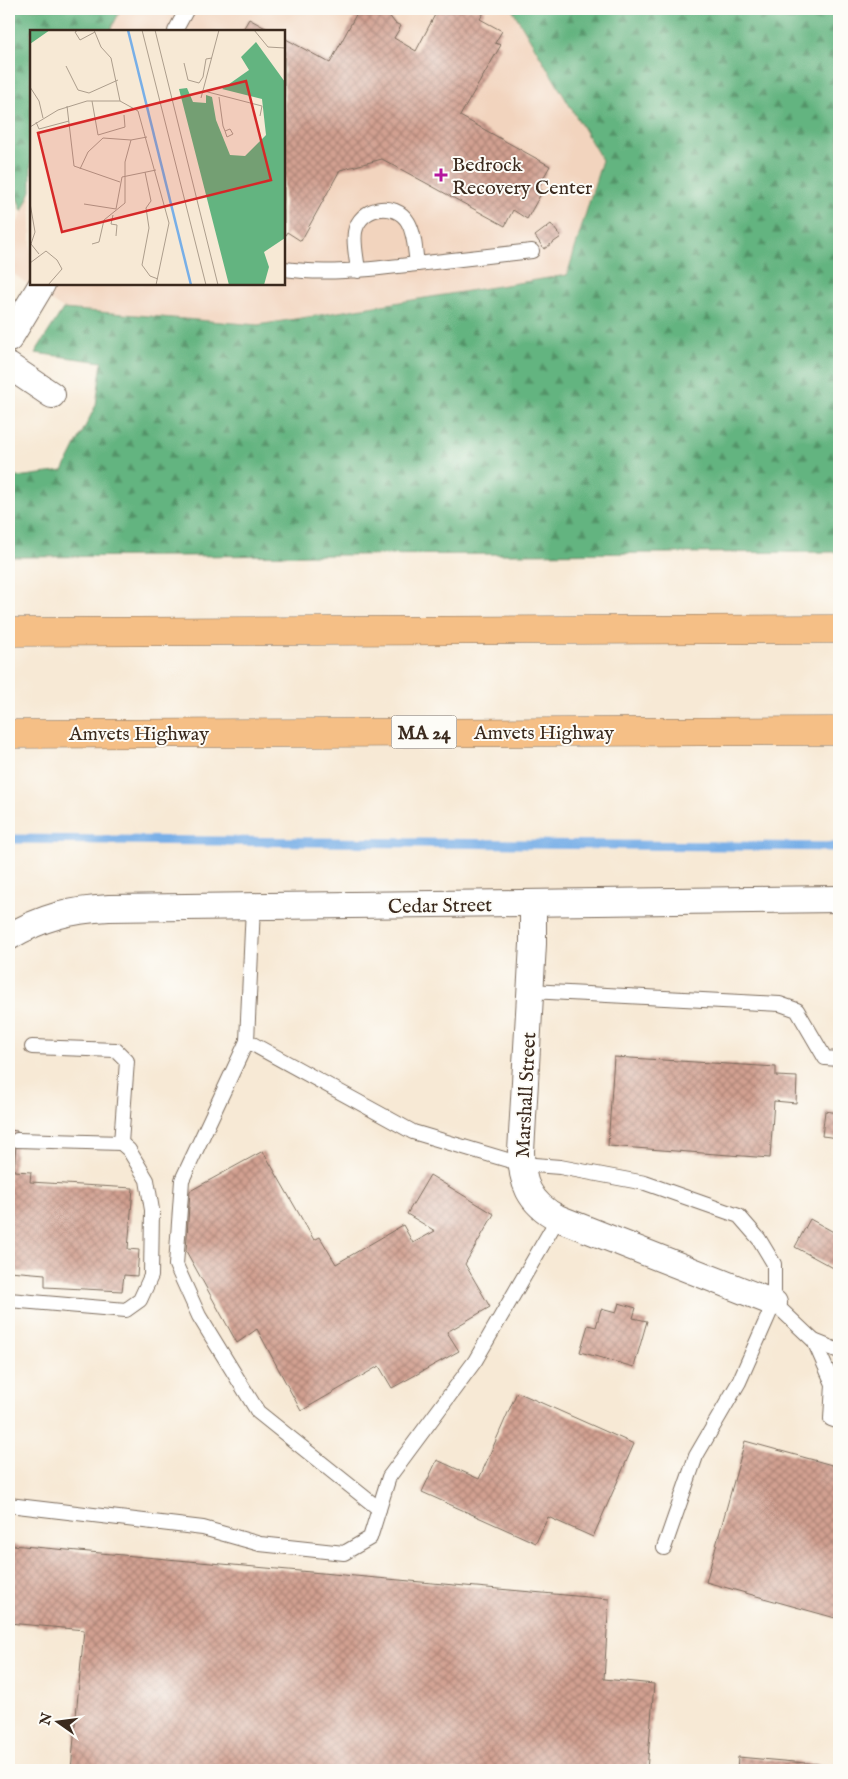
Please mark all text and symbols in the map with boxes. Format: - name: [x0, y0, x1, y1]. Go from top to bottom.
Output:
- inset map: [30, 30, 285, 285]
- place label: Bedrock Recovery Center: [452, 153, 593, 201]
- marker: Bedrock Recovery Center: [434, 168, 448, 182]
- road number: MA 24: [392, 716, 456, 749]
- street label: Amvets Highway: [473, 721, 614, 746]
- street label: Amvets Highway: [68, 722, 209, 747]
- street label: Cedar Street: [388, 893, 492, 920]
- street label: Marshall Street: [511, 1031, 542, 1159]
- north arrow: [32, 1696, 82, 1746]
- text: N: [36, 1711, 57, 1728]

